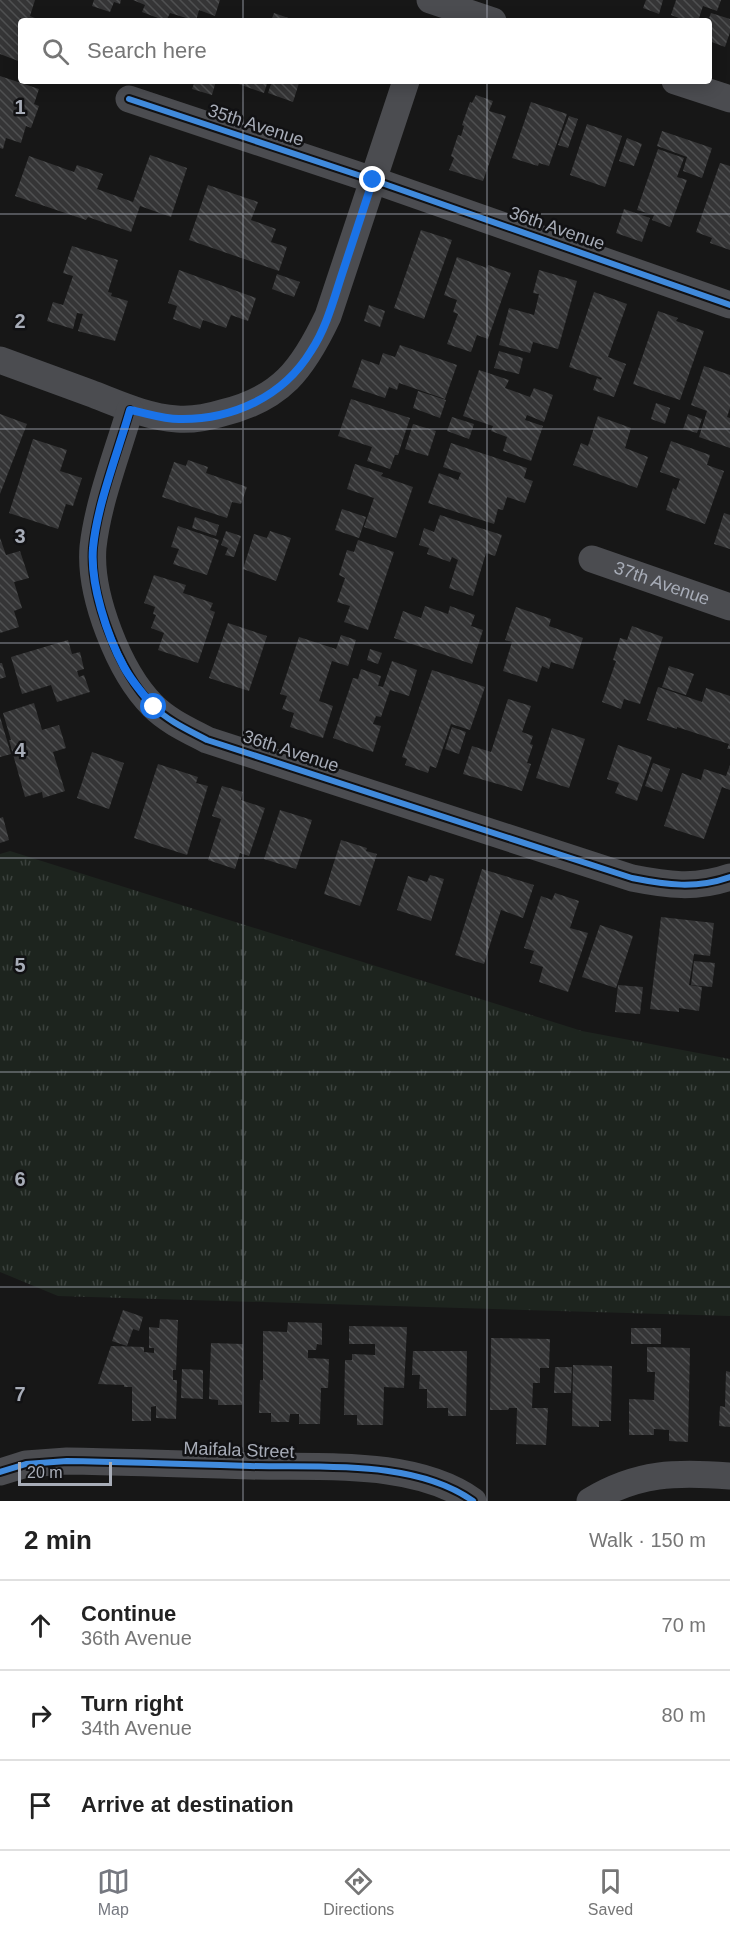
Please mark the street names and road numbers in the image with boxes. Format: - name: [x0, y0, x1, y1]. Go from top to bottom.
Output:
- street label: 35th Avenue: [205, 100, 307, 150]
- street label: 36th Avenue: [507, 202, 607, 254]
- street label: 37th Avenue: [611, 557, 712, 609]
- street label: 36th Avenue: [240, 726, 342, 776]
- street label: Maifala Street: [183, 1438, 295, 1462]

